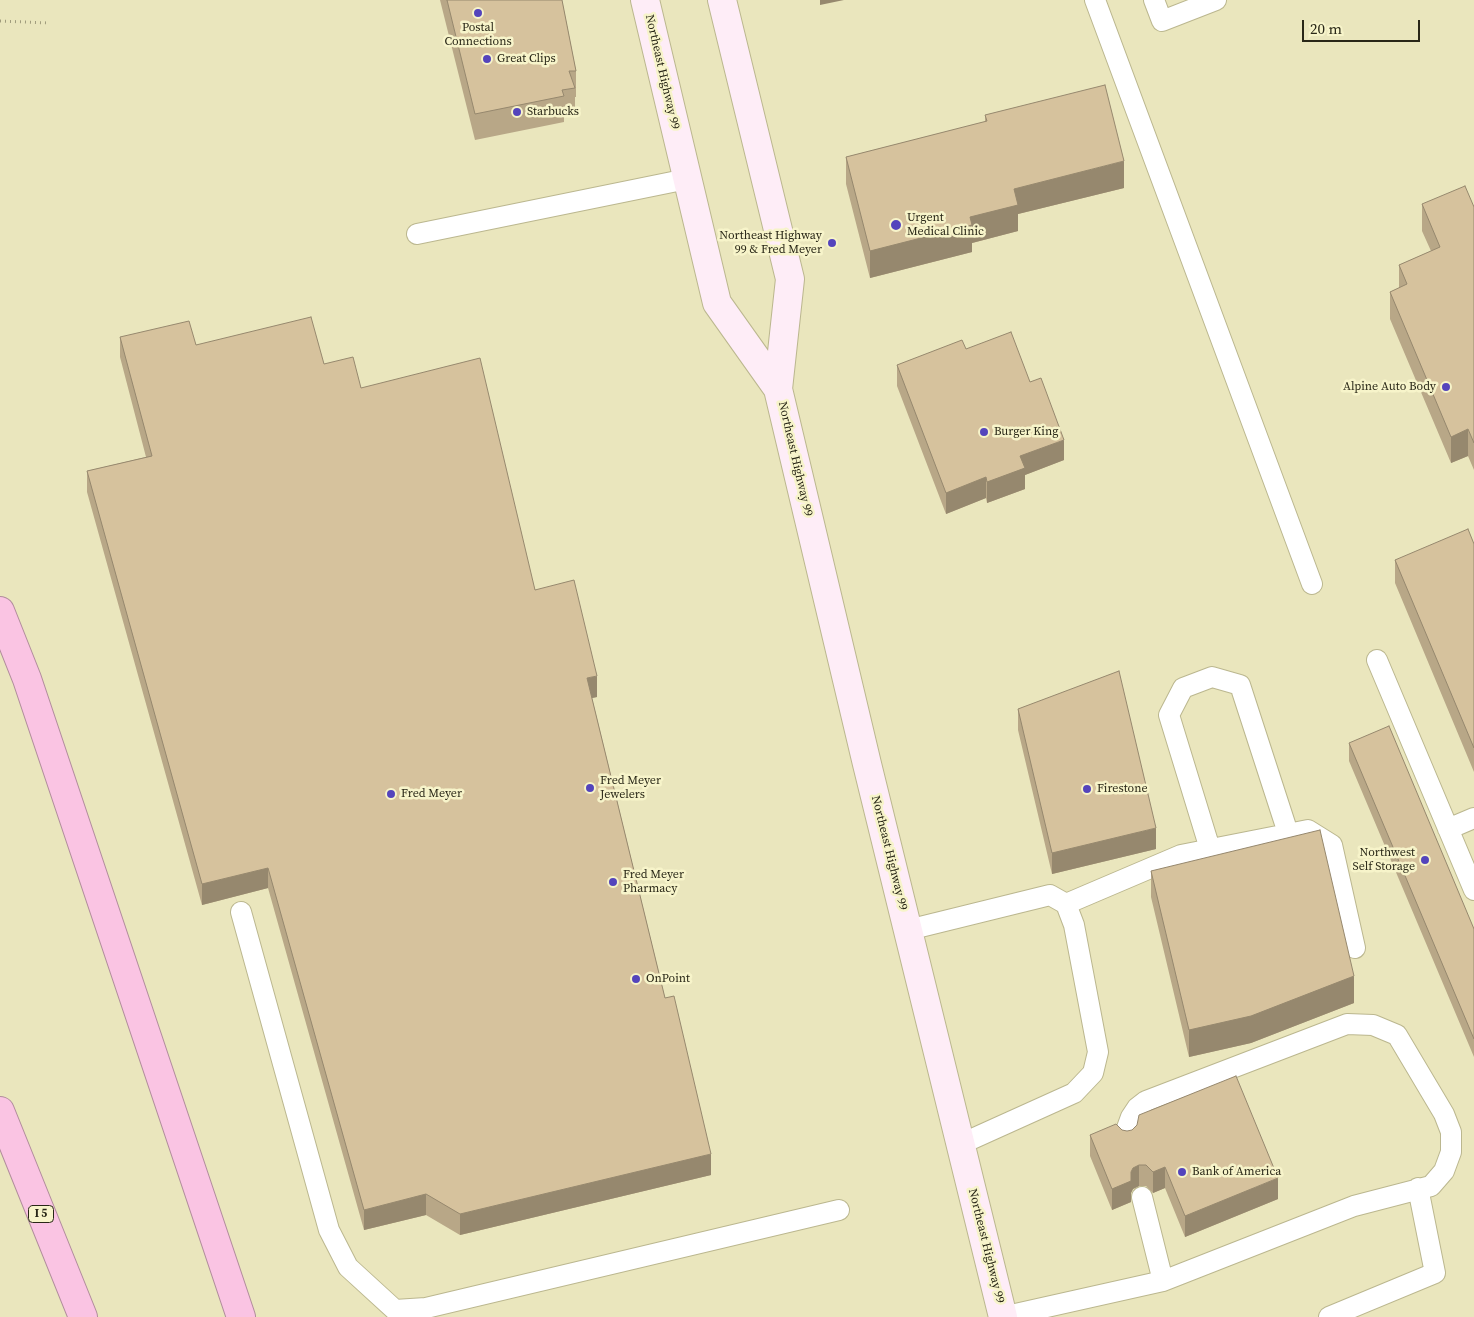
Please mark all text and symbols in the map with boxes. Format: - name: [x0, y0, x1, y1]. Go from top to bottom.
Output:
- marker: Postal Connections: [472, 7, 484, 19]
- scale bar: [1304, 10, 1422, 42]
- street label: Northeast Highway 99: [642, 13, 682, 131]
- text: 20 m: [1310, 18, 1342, 39]
- place label: Postal Connections: [444, 21, 512, 49]
- place label: Great Clips: [497, 52, 556, 66]
- marker: Great Clips: [481, 53, 493, 65]
- place label: Starbucks: [527, 105, 579, 119]
- marker: Starbucks: [511, 106, 523, 118]
- place label: Urgent Medical Clinic: [907, 211, 984, 239]
- marker: Urgent Medical Clinic: [889, 218, 903, 232]
- place label: Northeast Highway 99 & Fred Meyer: [719, 229, 822, 257]
- marker: Northeast Highway 99 & Fred Meyer: [826, 237, 838, 249]
- place label: Alpine Auto Body: [1343, 380, 1436, 394]
- marker: Alpine Auto Body: [1440, 381, 1452, 393]
- street label: Northeast Highway 99: [775, 400, 815, 518]
- place label: Burger King: [994, 425, 1058, 439]
- marker: Burger King: [978, 426, 990, 438]
- place label: Fred Meyer Jewelers: [600, 774, 661, 802]
- marker: Fred Meyer Jewelers: [584, 782, 596, 794]
- place label: Firestone: [1097, 782, 1148, 796]
- marker: Firestone: [1081, 783, 1093, 795]
- place label: Fred Meyer: [401, 787, 462, 801]
- marker: Fred Meyer: [385, 788, 397, 800]
- street label: Northeast Highway 99: [868, 794, 910, 912]
- place label: Northwest Self Storage: [1353, 846, 1415, 874]
- marker: Northwest Self Storage: [1419, 854, 1431, 866]
- place label: Fred Meyer Pharmacy: [623, 868, 684, 896]
- marker: Fred Meyer Pharmacy: [607, 876, 619, 888]
- place label: OnPoint: [646, 972, 690, 986]
- marker: OnPoint: [630, 973, 642, 985]
- place label: Bank of America: [1192, 1165, 1281, 1179]
- marker: Bank of America: [1176, 1166, 1188, 1178]
- street label: Northeast Highway 99: [965, 1187, 1007, 1305]
- road number: I 5: [28, 1206, 54, 1222]

